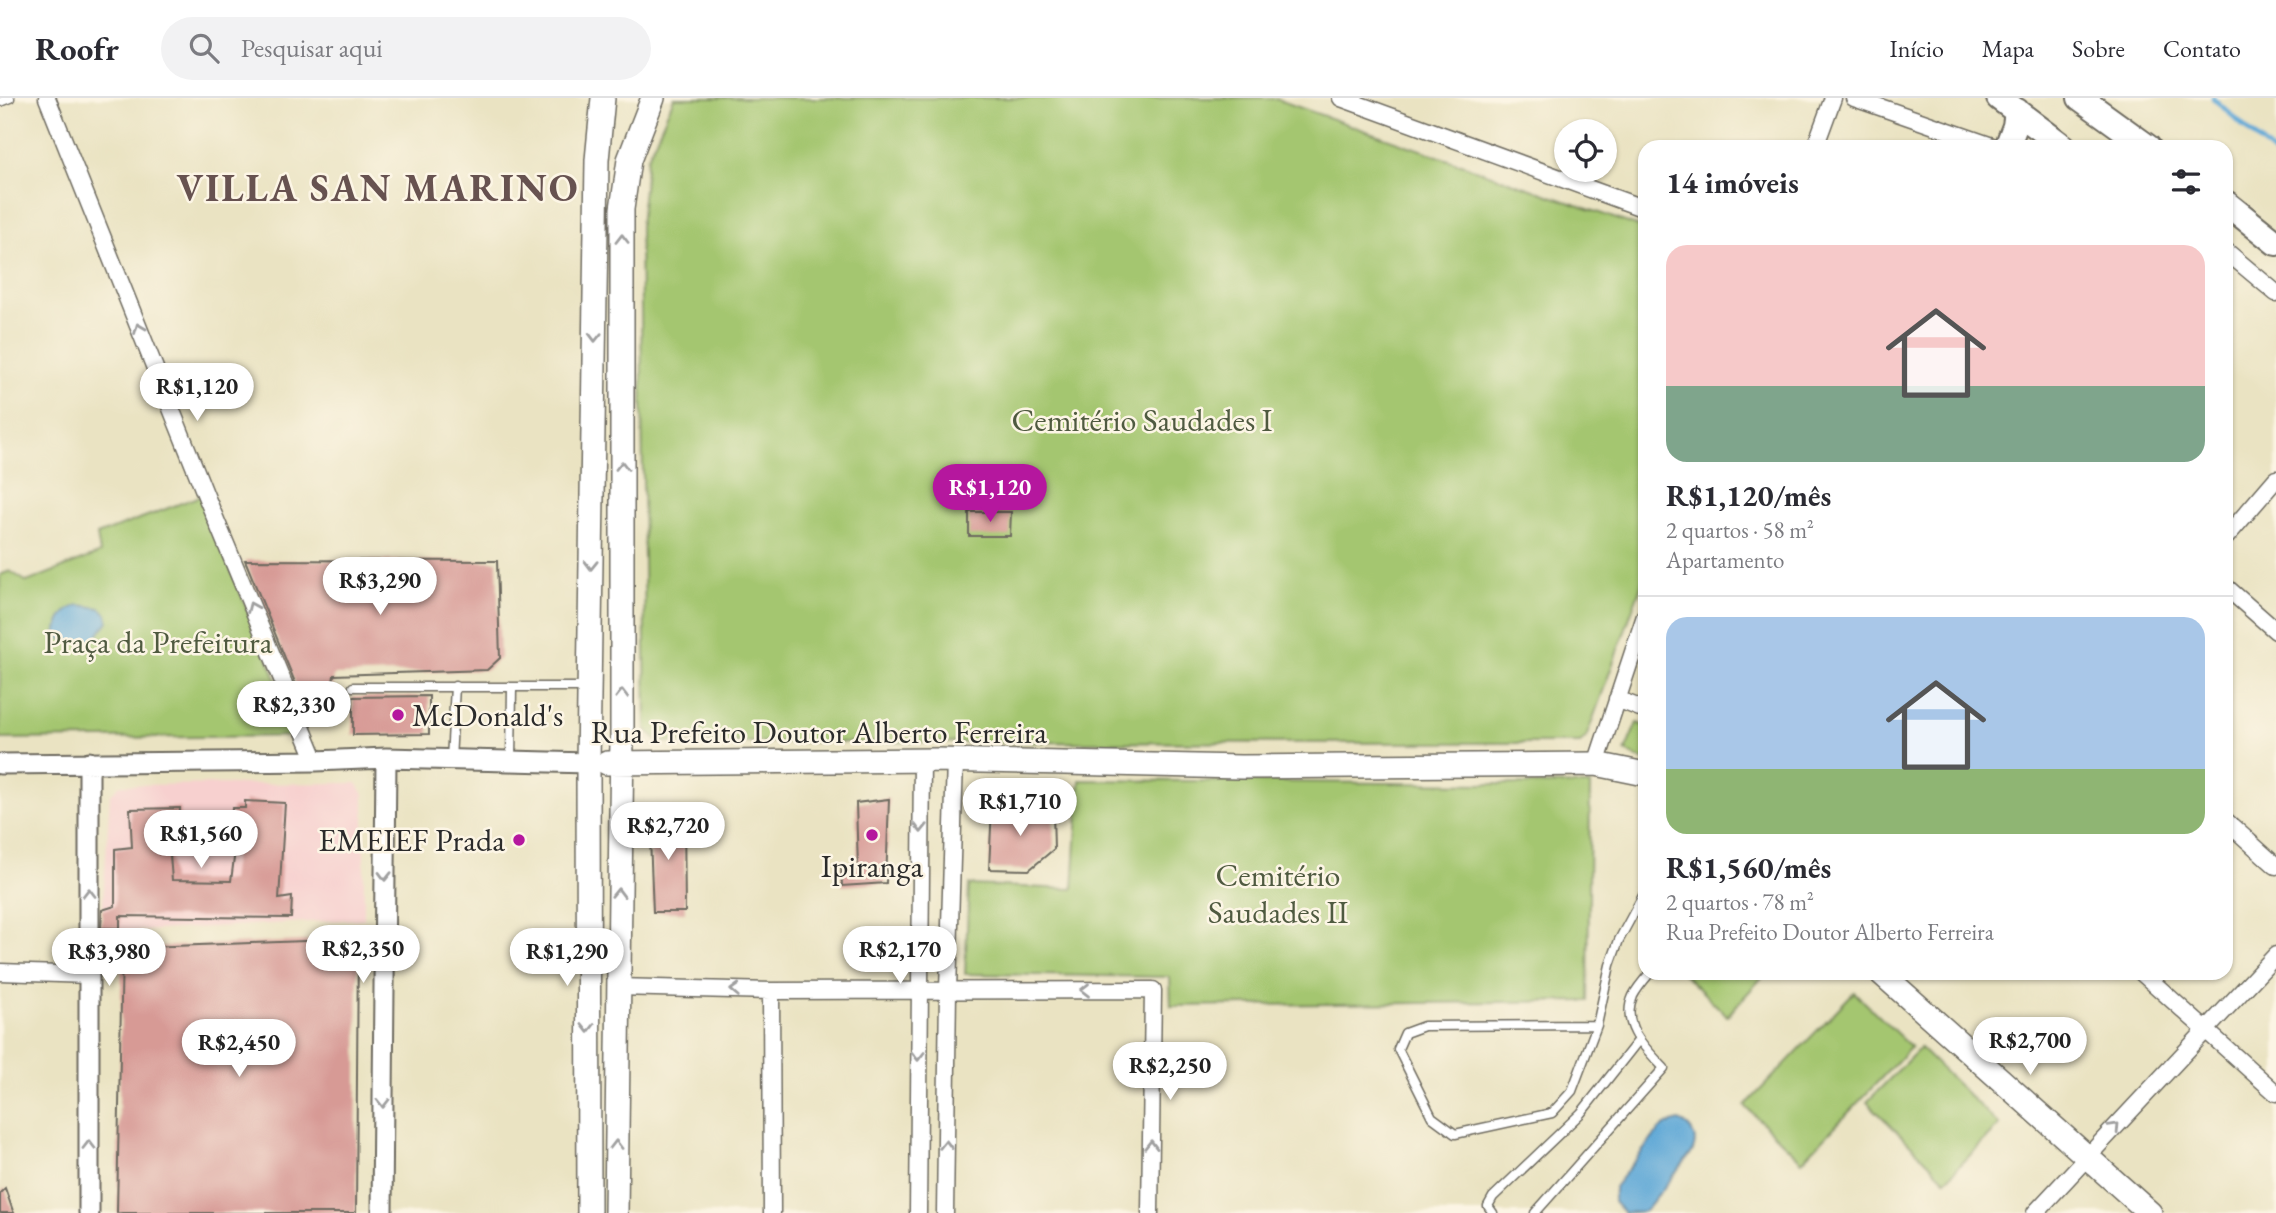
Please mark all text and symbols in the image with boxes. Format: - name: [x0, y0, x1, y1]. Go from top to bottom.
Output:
- search box: [161, 17, 651, 80]
- text: Roofr: [35, 27, 119, 70]
- icon: search: [185, 29, 223, 67]
- text: Pesquisar aqui: [241, 31, 383, 65]
- text: Início: [1890, 33, 1944, 64]
- text: Mapa: [1982, 33, 2034, 64]
- text: Sobre: [2072, 33, 2125, 64]
- text: Contato: [2163, 33, 2241, 64]
- map controls: [1554, 119, 1617, 182]
- button: locate: [1554, 119, 1617, 182]
- district label: VILLA SAN MARINO: [176, 163, 580, 212]
- text: 14 imóveis: [1666, 163, 1799, 202]
- icon: filters: [2167, 163, 2205, 201]
- one-way arrow: [614, 233, 630, 243]
- icon: home: [1873, 290, 1999, 416]
- one-way arrow: [134, 323, 148, 335]
- one-way arrow: [587, 333, 603, 343]
- pin: R$1,120: [132, 364, 262, 423]
- text: R$1,120: [156, 371, 238, 401]
- park label: Cemitério Saudades I: [1012, 399, 1273, 441]
- one-way arrow: [614, 460, 630, 471]
- pin: R$1,120: [925, 464, 1055, 524]
- text: R$1,120: [949, 472, 1031, 502]
- text: R$1,120/mês: [1666, 476, 1831, 515]
- text: 2 quartos · 58 m²: [1666, 515, 1814, 545]
- text: Apartamento: [1666, 545, 1784, 575]
- pin: R$3,290: [315, 558, 445, 617]
- one-way arrow: [584, 560, 599, 571]
- text: R$3,290: [339, 565, 421, 595]
- one-way arrow: [247, 602, 261, 614]
- park label: Praça da Prefeitura: [43, 621, 273, 663]
- icon: home: [1873, 662, 1999, 788]
- pin: R$2,330: [229, 682, 359, 741]
- one-way arrow: [614, 688, 630, 698]
- text: R$2,330: [253, 689, 335, 719]
- place label: McDonald's: [412, 694, 563, 736]
- marker: McDonald's: [390, 707, 406, 723]
- street label: Rua Prefeito Doutor Alberto Ferreira: [591, 711, 1047, 753]
- pin: R$1,710: [955, 778, 1085, 838]
- text: R$1,710: [979, 786, 1061, 816]
- pin: R$2,720: [603, 802, 733, 862]
- pin: R$1,560: [136, 810, 266, 870]
- text: R$2,720: [627, 810, 709, 840]
- text: R$1,560: [160, 818, 242, 848]
- place label: EMEIEF Prada: [318, 819, 505, 861]
- one-way arrow: [913, 823, 929, 834]
- marker: Ipiranga: [864, 827, 880, 843]
- marker: EMEIEF Prada: [511, 832, 527, 848]
- place label: Ipiranga: [821, 845, 923, 887]
- text: R$1,560/mês: [1666, 848, 1831, 887]
- park label: Cemitério Saudades II: [1208, 854, 1348, 933]
- one-way arrow: [377, 870, 392, 881]
- one-way arrow: [81, 887, 97, 898]
- one-way arrow: [610, 887, 626, 898]
- text: 2 quartos · 78 m²: [1666, 887, 1814, 917]
- text: Rua Prefeito Doutor Alberto Ferreira: [1666, 917, 1994, 947]
- pin: R$2,350: [298, 926, 428, 985]
- pin: R$2,170: [835, 926, 965, 986]
- pin: R$3,980: [44, 928, 174, 988]
- pin: R$1,290: [502, 928, 632, 988]
- text: R$2,350: [322, 933, 404, 963]
- text: R$2,170: [859, 934, 941, 964]
- text: R$3,980: [68, 936, 150, 966]
- text: R$1,290: [526, 936, 608, 966]
- one-way arrow: [1079, 982, 1090, 998]
- one-way arrow: [729, 983, 740, 998]
- pin: R$2,700: [1965, 1018, 2095, 1077]
- pin: R$2,450: [174, 1020, 304, 1079]
- one-way arrow: [580, 1023, 596, 1033]
- text: R$2,700: [1989, 1025, 2071, 1055]
- text: R$2,450: [198, 1027, 280, 1057]
- pin: R$2,250: [1105, 1042, 1235, 1102]
- text: R$2,250: [1129, 1050, 1211, 1080]
- one-way arrow: [910, 1051, 926, 1061]
- one-way arrow: [375, 1098, 390, 1109]
- one-way arrow: [2107, 1122, 2120, 1135]
- one-way arrow: [81, 1139, 97, 1150]
- one-way arrow: [608, 1139, 624, 1150]
- one-way arrow: [938, 1139, 954, 1150]
- one-way arrow: [1143, 1139, 1159, 1150]

